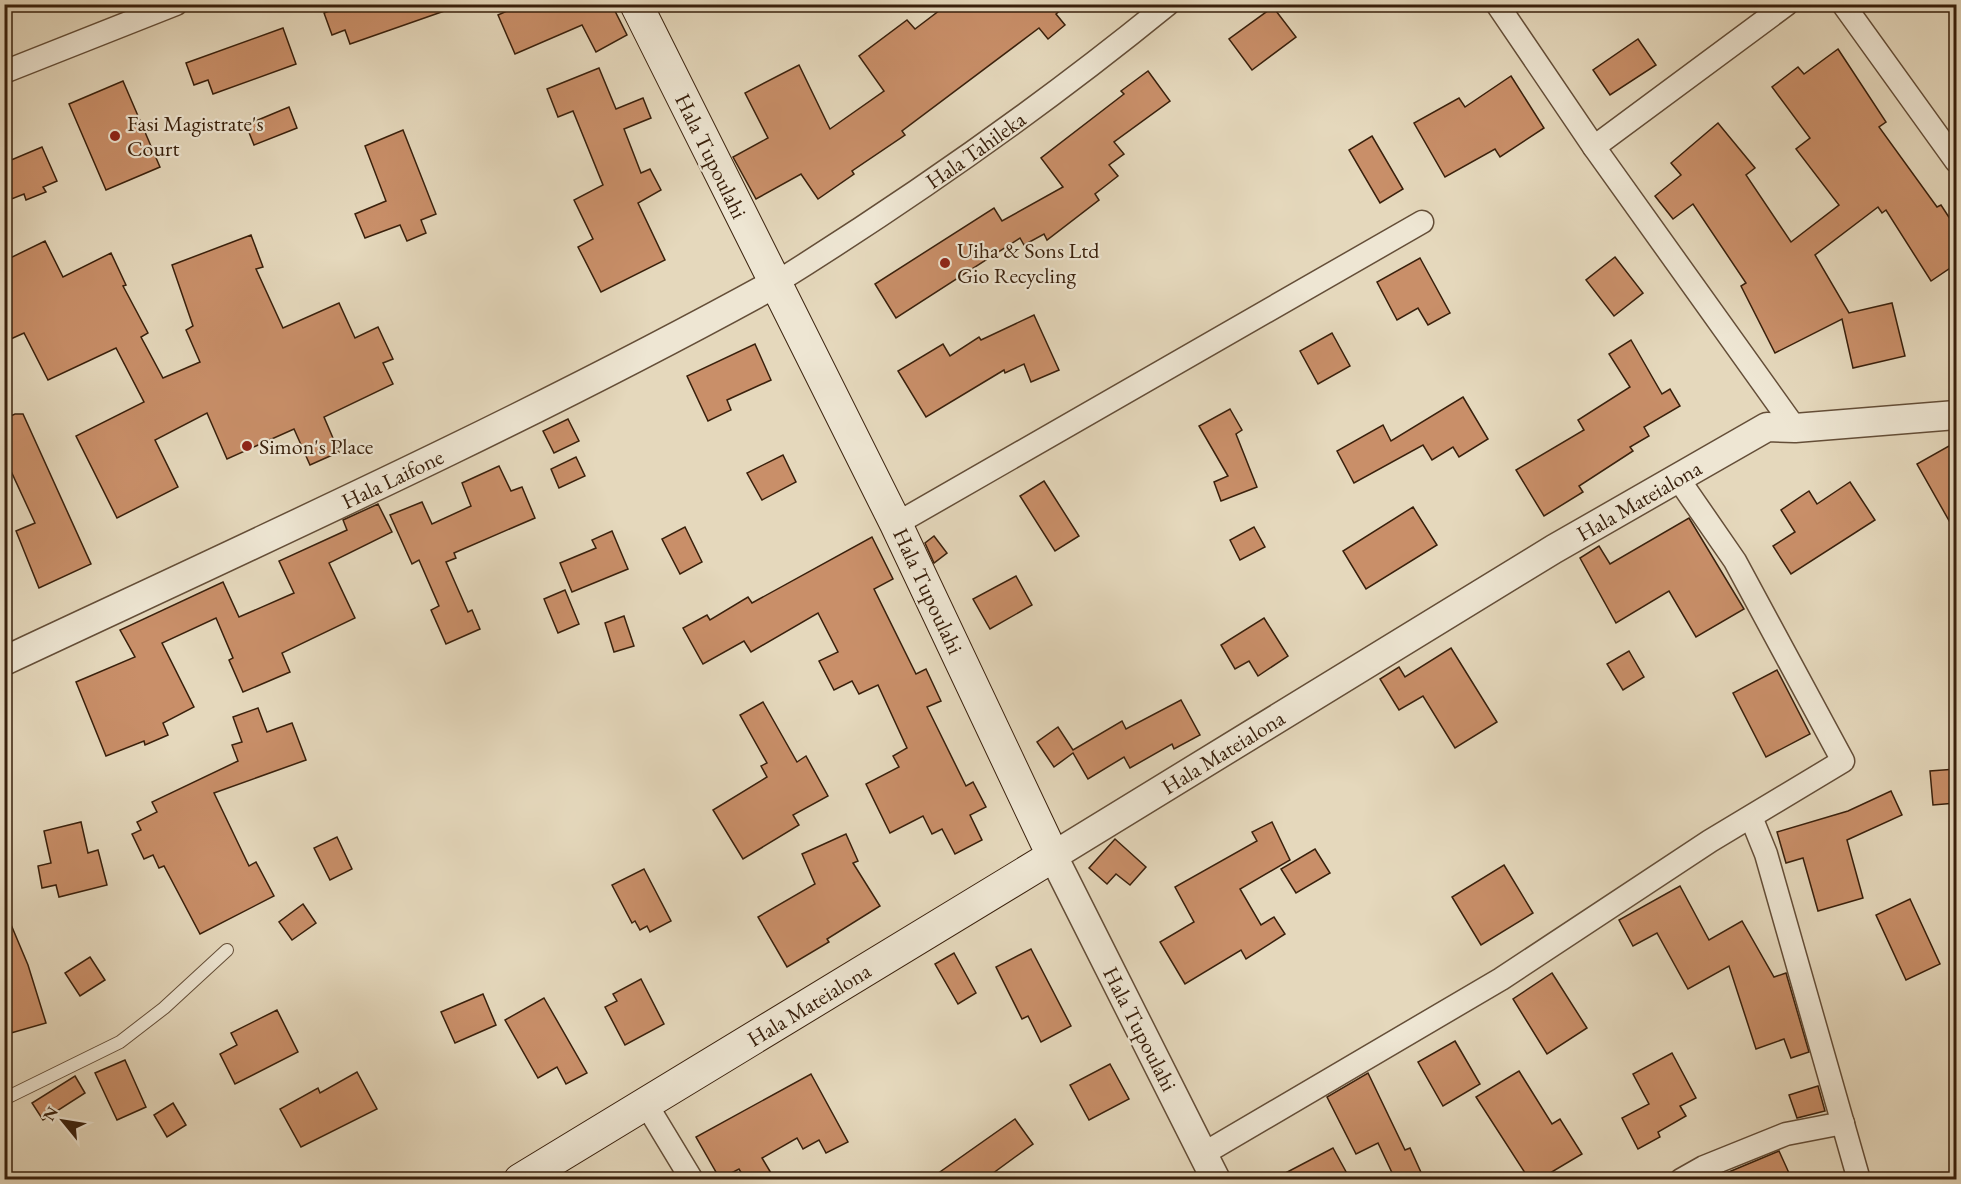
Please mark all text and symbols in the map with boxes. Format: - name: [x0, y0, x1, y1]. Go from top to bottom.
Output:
- street label: Hala Tupoulahi: [668, 88, 754, 224]
- street label: Hala Tahileka: [920, 104, 1031, 195]
- place label: Fasi Magistrate's Court: [127, 109, 264, 163]
- marker: Fasi Magistrate's Court: [108, 129, 122, 143]
- place label: Uiha & Sons Ltd Gio Recycling: [957, 236, 1100, 290]
- marker: Uiha & Sons Ltd Gio Recycling: [938, 256, 952, 270]
- place label: Simon's Place: [259, 432, 374, 461]
- marker: Simon's Place: [240, 439, 254, 453]
- street label: Hala Laifone: [337, 441, 448, 515]
- street label: Hala Mateialona: [1571, 453, 1707, 548]
- street label: Hala Tupoulahi: [886, 523, 970, 659]
- street label: Hala Mateialona: [1156, 703, 1290, 801]
- street label: Hala Mateialona: [742, 956, 876, 1053]
- street label: Hala Tupoulahi: [1096, 962, 1184, 1096]
- north arrow: [33, 1091, 93, 1151]
- text: N: [38, 1103, 63, 1125]

